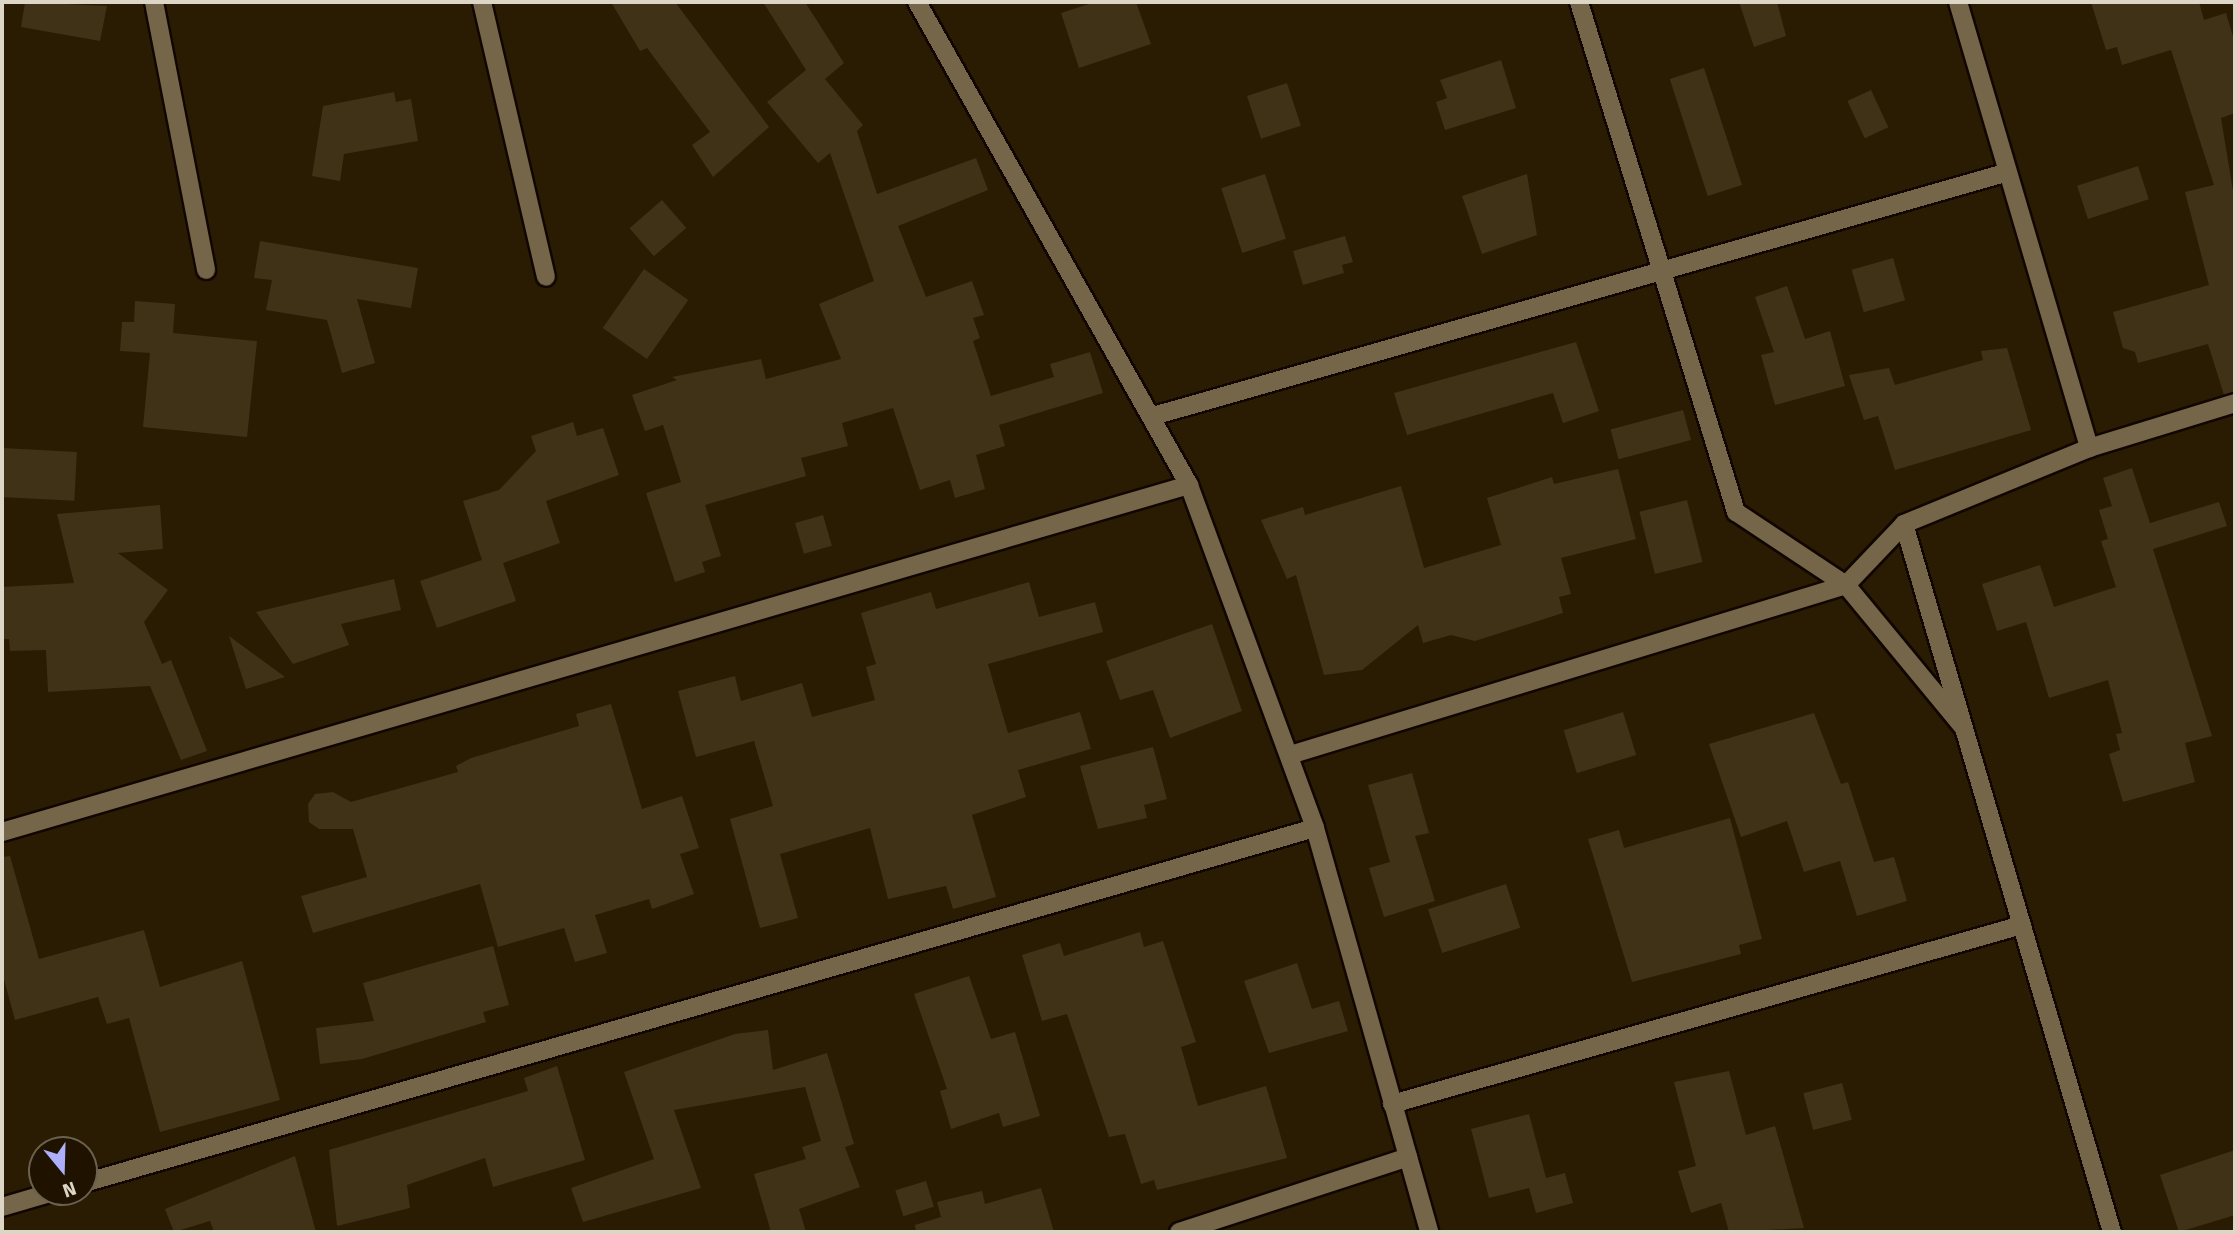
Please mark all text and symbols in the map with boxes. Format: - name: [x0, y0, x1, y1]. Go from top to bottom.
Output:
- north arrow: [28, 1136, 98, 1206]
- text: N: [60, 1177, 79, 1202]

